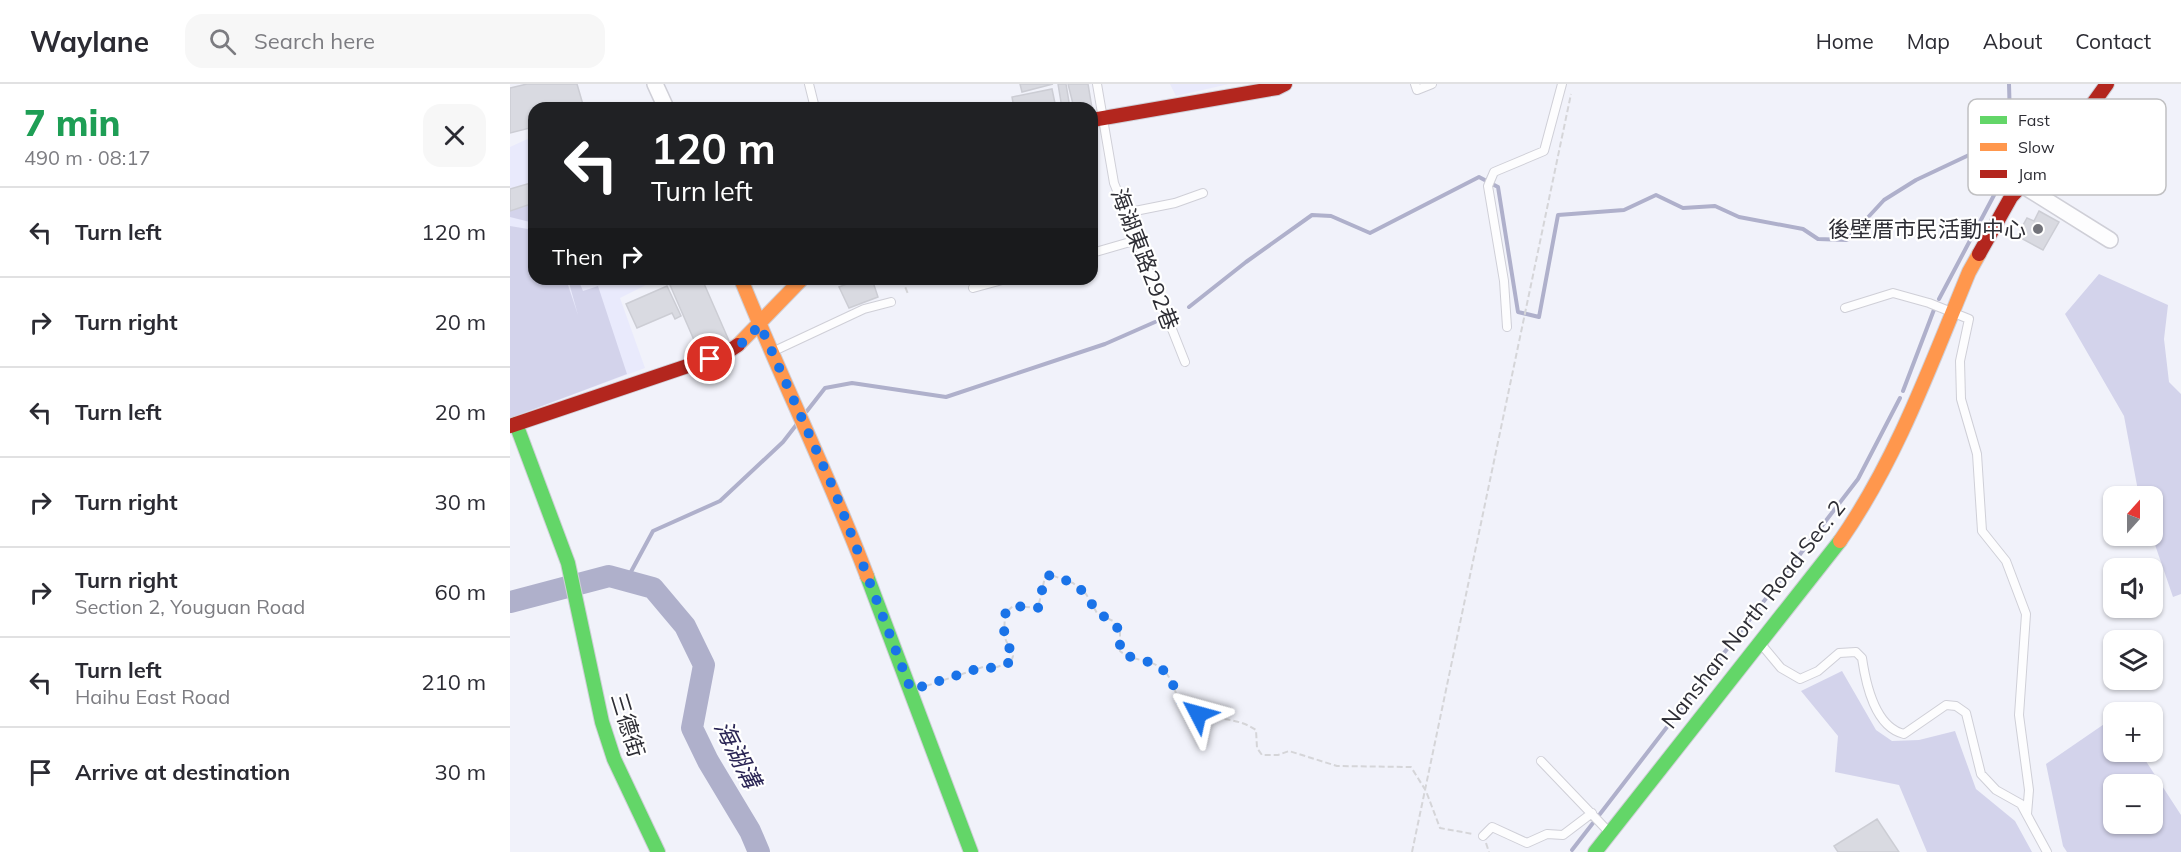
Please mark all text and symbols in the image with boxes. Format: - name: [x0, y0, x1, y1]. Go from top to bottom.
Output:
- search box: [185, 14, 605, 68]
- text: Waylane: [30, 24, 149, 59]
- icon: search: [206, 25, 239, 58]
- text: Search here: [254, 27, 375, 55]
- text: Home: [1816, 28, 1874, 54]
- text: Map: [1907, 28, 1950, 54]
- text: About: [1983, 28, 2042, 54]
- text: Contact: [2075, 28, 2151, 54]
- legend: [1968, 99, 2166, 195]
- text: 7 min: [24, 100, 120, 145]
- button: close: [423, 104, 486, 167]
- text: Fast: [2018, 110, 2050, 130]
- text: 120 m: [651, 122, 776, 175]
- icon: left: [552, 126, 630, 204]
- text: Slow: [2018, 137, 2055, 157]
- text: 490 m · 08:17: [24, 145, 150, 170]
- text: Jam: [2018, 164, 2047, 184]
- text: Turn left: [651, 174, 753, 208]
- street label: 海湖東路292巷: [1105, 184, 1185, 334]
- place label: 後壁厝市民活動中心: [1828, 215, 2026, 243]
- icon: left: [24, 216, 57, 249]
- text: Turn left: [75, 218, 162, 246]
- text: 120 m: [421, 218, 486, 246]
- marker: 後壁厝市民活動中心: [2031, 222, 2045, 236]
- icon: right: [615, 240, 648, 273]
- text: Then: [552, 243, 603, 271]
- icon: right: [24, 306, 57, 339]
- text: Turn right: [75, 308, 178, 336]
- text: 20 m: [435, 308, 486, 336]
- pin: [684, 333, 735, 384]
- icon: arrive: [693, 342, 726, 375]
- icon: left: [24, 396, 57, 429]
- text: Turn left: [75, 398, 162, 426]
- text: 20 m: [435, 398, 486, 426]
- icon: right: [24, 486, 57, 519]
- north arrow: [2103, 486, 2163, 546]
- map controls: [2103, 486, 2163, 834]
- text: Turn right: [75, 488, 178, 516]
- text: 30 m: [435, 488, 486, 516]
- street label: Nanshan North Road Sec. 2: [1655, 494, 1851, 734]
- button: sound: [2103, 558, 2163, 618]
- text: Turn right: [75, 566, 178, 594]
- icon: right: [24, 576, 57, 609]
- text: 60 m: [435, 578, 486, 606]
- text: Section 2, Youguan Road: [75, 594, 305, 619]
- button: layers: [2103, 630, 2163, 690]
- text: Turn left: [75, 656, 162, 684]
- icon: left: [24, 666, 57, 699]
- text: 210 m: [421, 668, 486, 696]
- position arrow: [1166, 682, 1230, 746]
- text: Haihu East Road: [75, 684, 230, 709]
- street label: 三德街: [605, 689, 651, 761]
- button: +: [2103, 702, 2163, 762]
- water label: 海湖溝: [708, 715, 769, 796]
- icon: arrive: [24, 756, 57, 789]
- text: Arrive at destination: [75, 758, 290, 786]
- text: 30 m: [435, 758, 486, 786]
- button: −: [2103, 774, 2163, 834]

